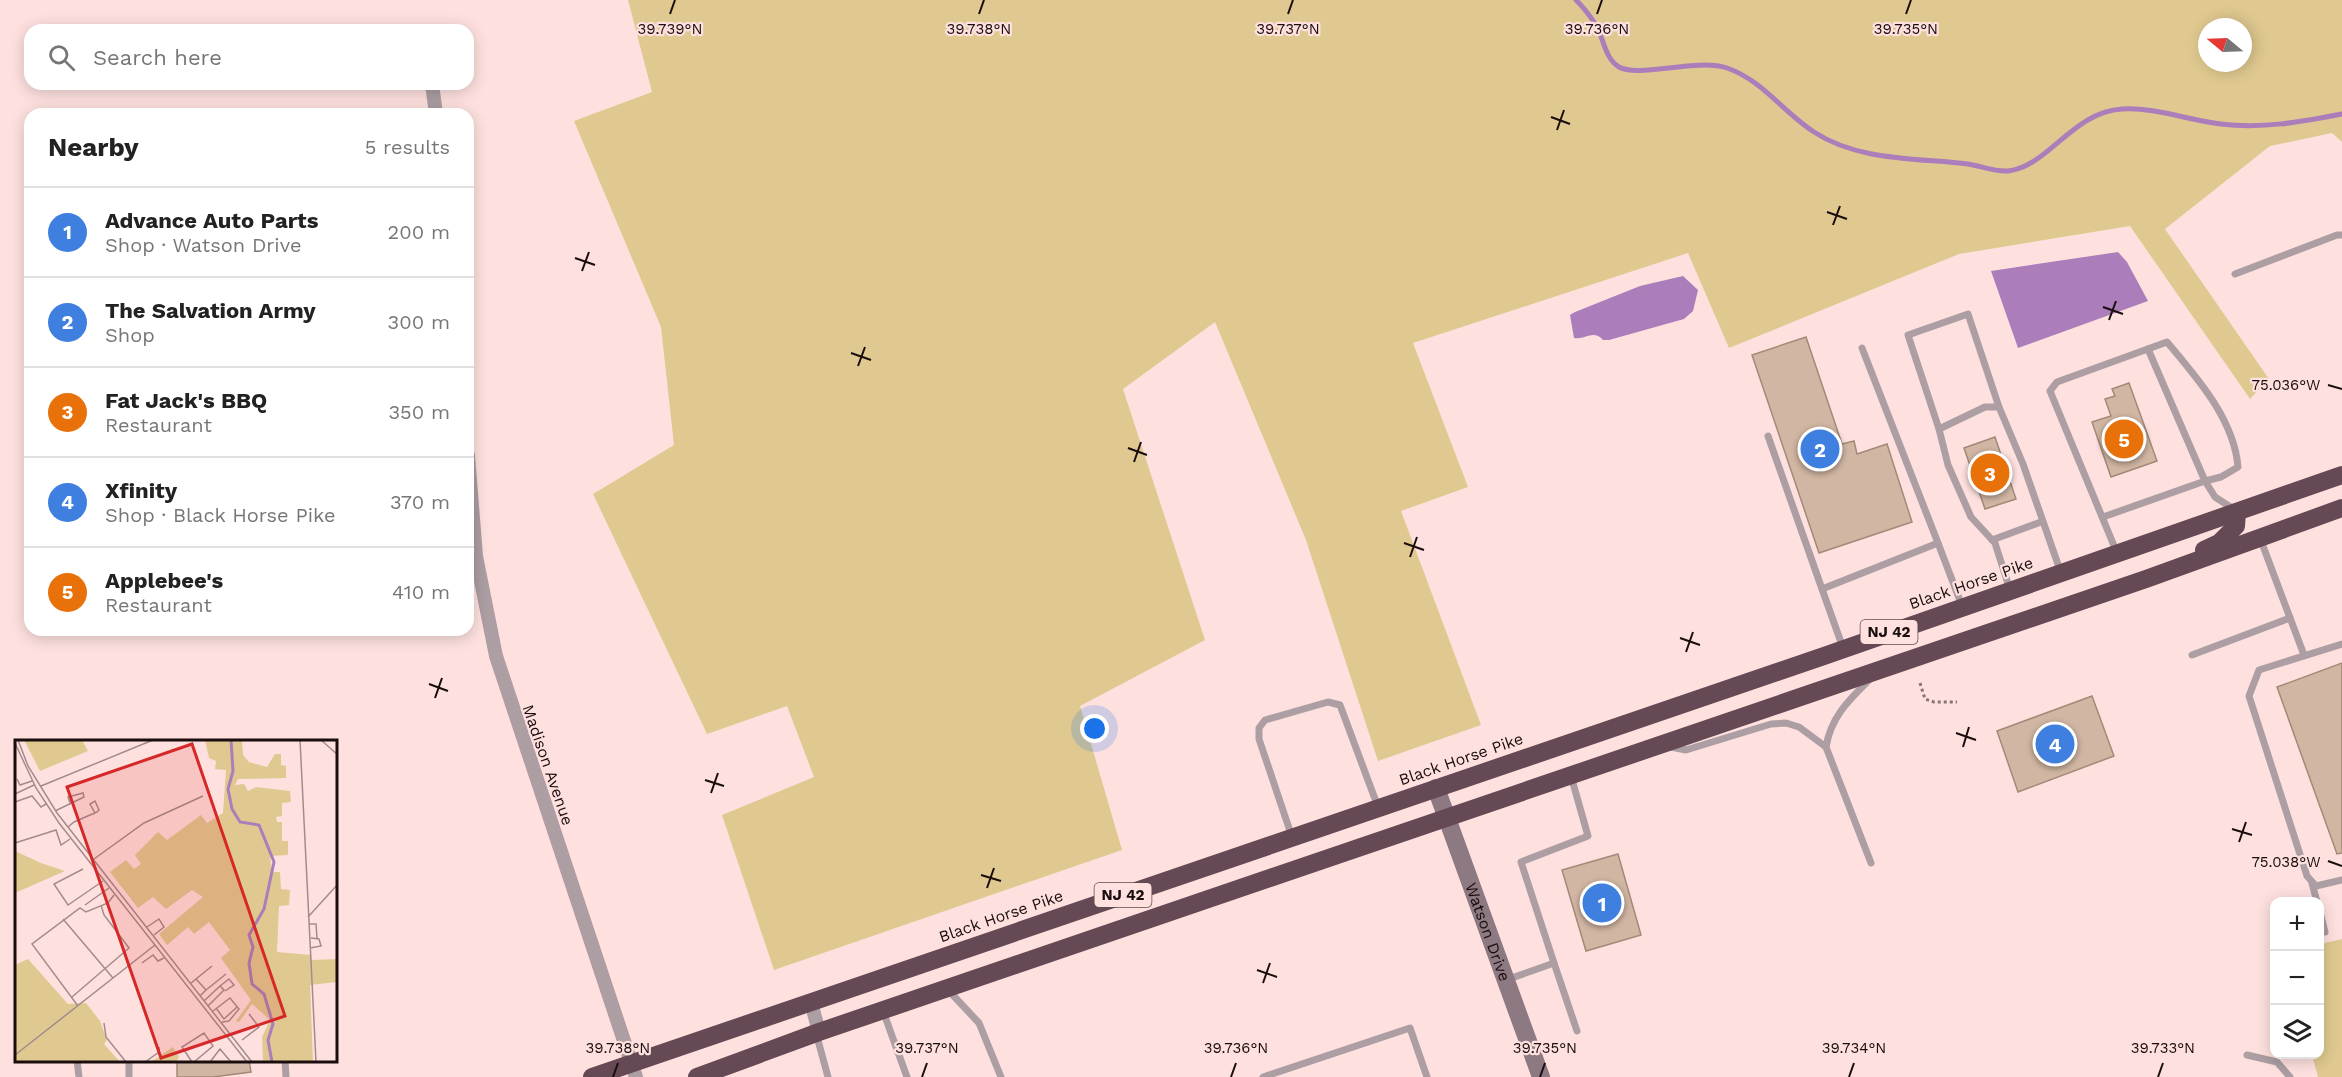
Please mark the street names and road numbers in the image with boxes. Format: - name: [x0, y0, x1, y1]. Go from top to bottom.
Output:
- street label: Black Horse Pike: [1906, 553, 2036, 613]
- road number: NJ 42: [1860, 620, 1918, 644]
- street label: Madison Avenue: [518, 702, 578, 828]
- street label: Black Horse Pike: [1396, 729, 1526, 789]
- street label: Watson Drive: [1462, 880, 1515, 984]
- road number: NJ 42: [1094, 883, 1152, 907]
- street label: Black Horse Pike: [936, 886, 1066, 946]

